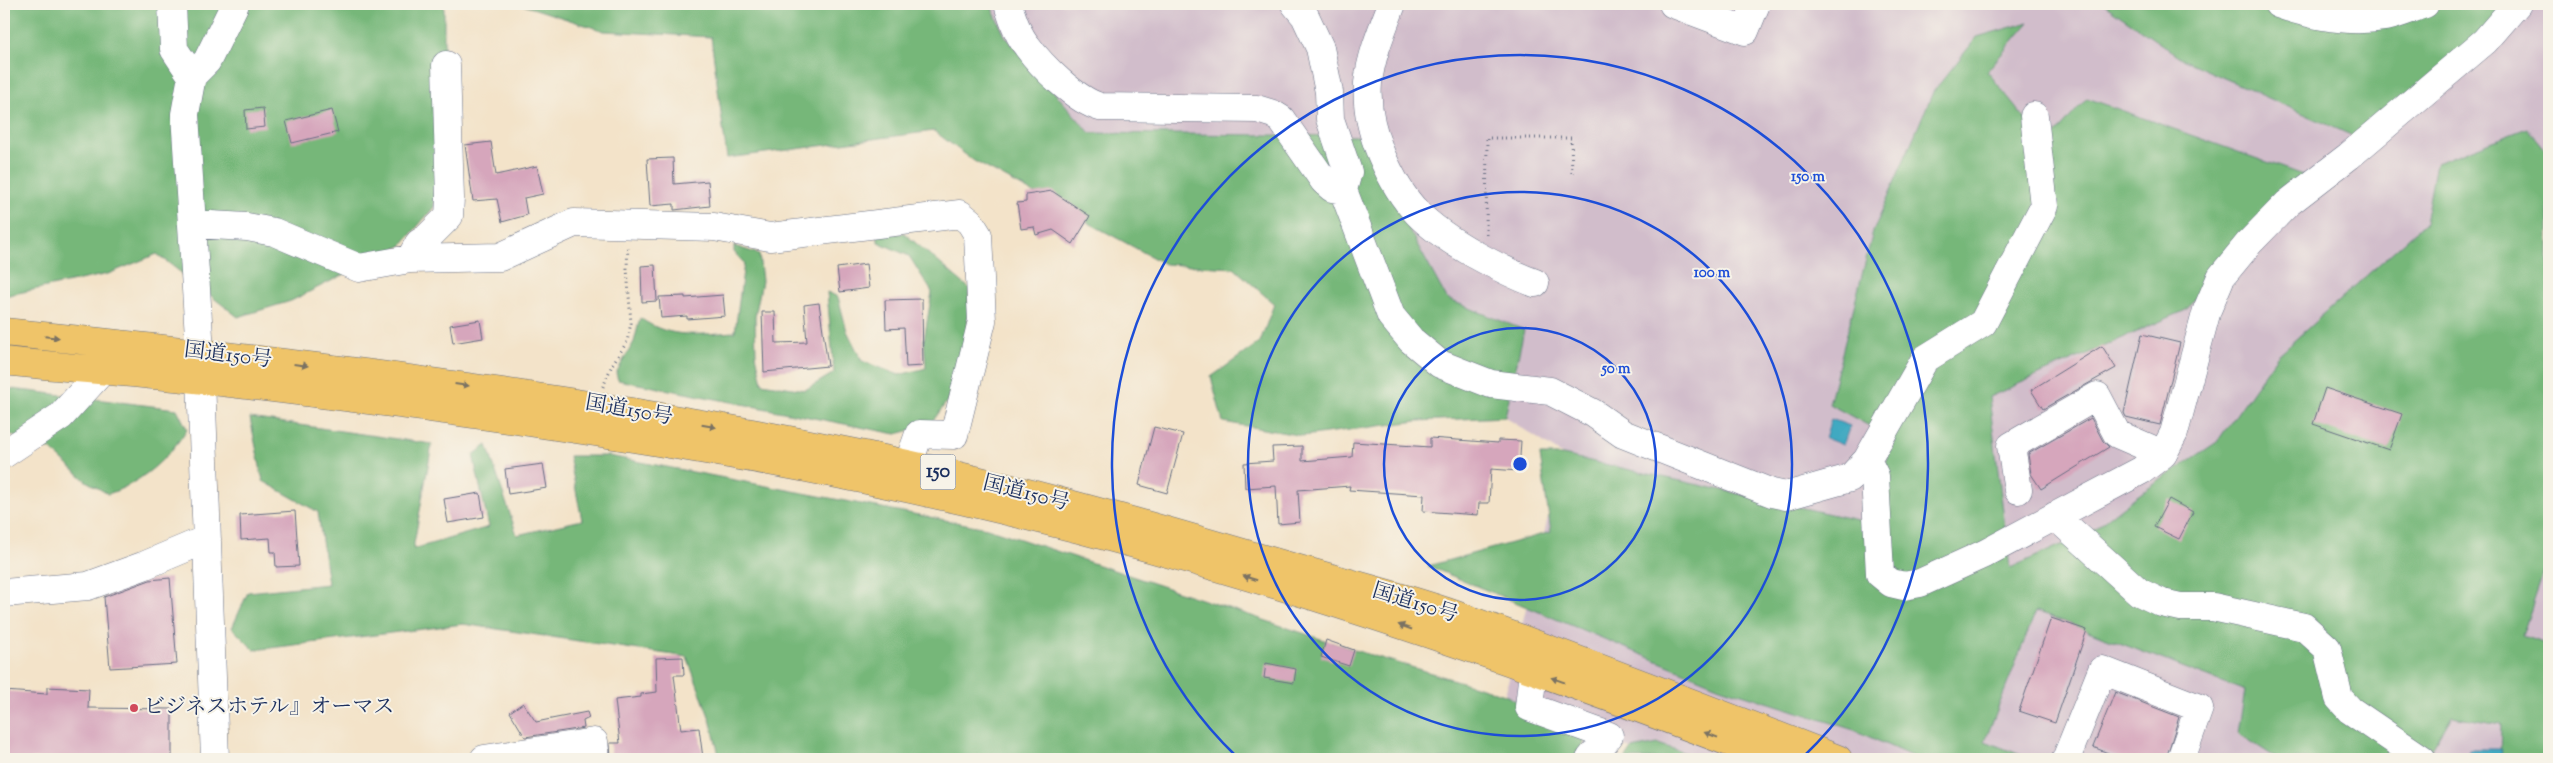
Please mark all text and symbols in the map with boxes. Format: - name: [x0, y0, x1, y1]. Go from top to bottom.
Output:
- text: 150 m: [1791, 167, 1825, 188]
- text: 100 m: [1694, 263, 1731, 284]
- one-way arrow: [45, 333, 61, 341]
- street label: 国道150号: [182, 336, 274, 376]
- text: 50 m: [1601, 359, 1631, 380]
- one-way arrow: [293, 361, 309, 369]
- one-way arrow: [454, 381, 470, 389]
- street label: 国道150号: [583, 389, 675, 433]
- one-way arrow: [701, 422, 717, 430]
- road number: 150: [920, 454, 956, 490]
- centre of rings: [1511, 455, 1529, 473]
- street label: 国道150号: [979, 469, 1073, 519]
- one-way arrow: [1242, 574, 1257, 582]
- street label: 国道150号: [1368, 577, 1462, 631]
- one-way arrow: [1397, 623, 1412, 631]
- one-way arrow: [1551, 676, 1566, 683]
- place label: ビジネスホテル』オーマス: [144, 693, 394, 723]
- marker: ビジネスホテル』オーマス: [128, 702, 140, 714]
- one-way arrow: [1704, 731, 1718, 739]

